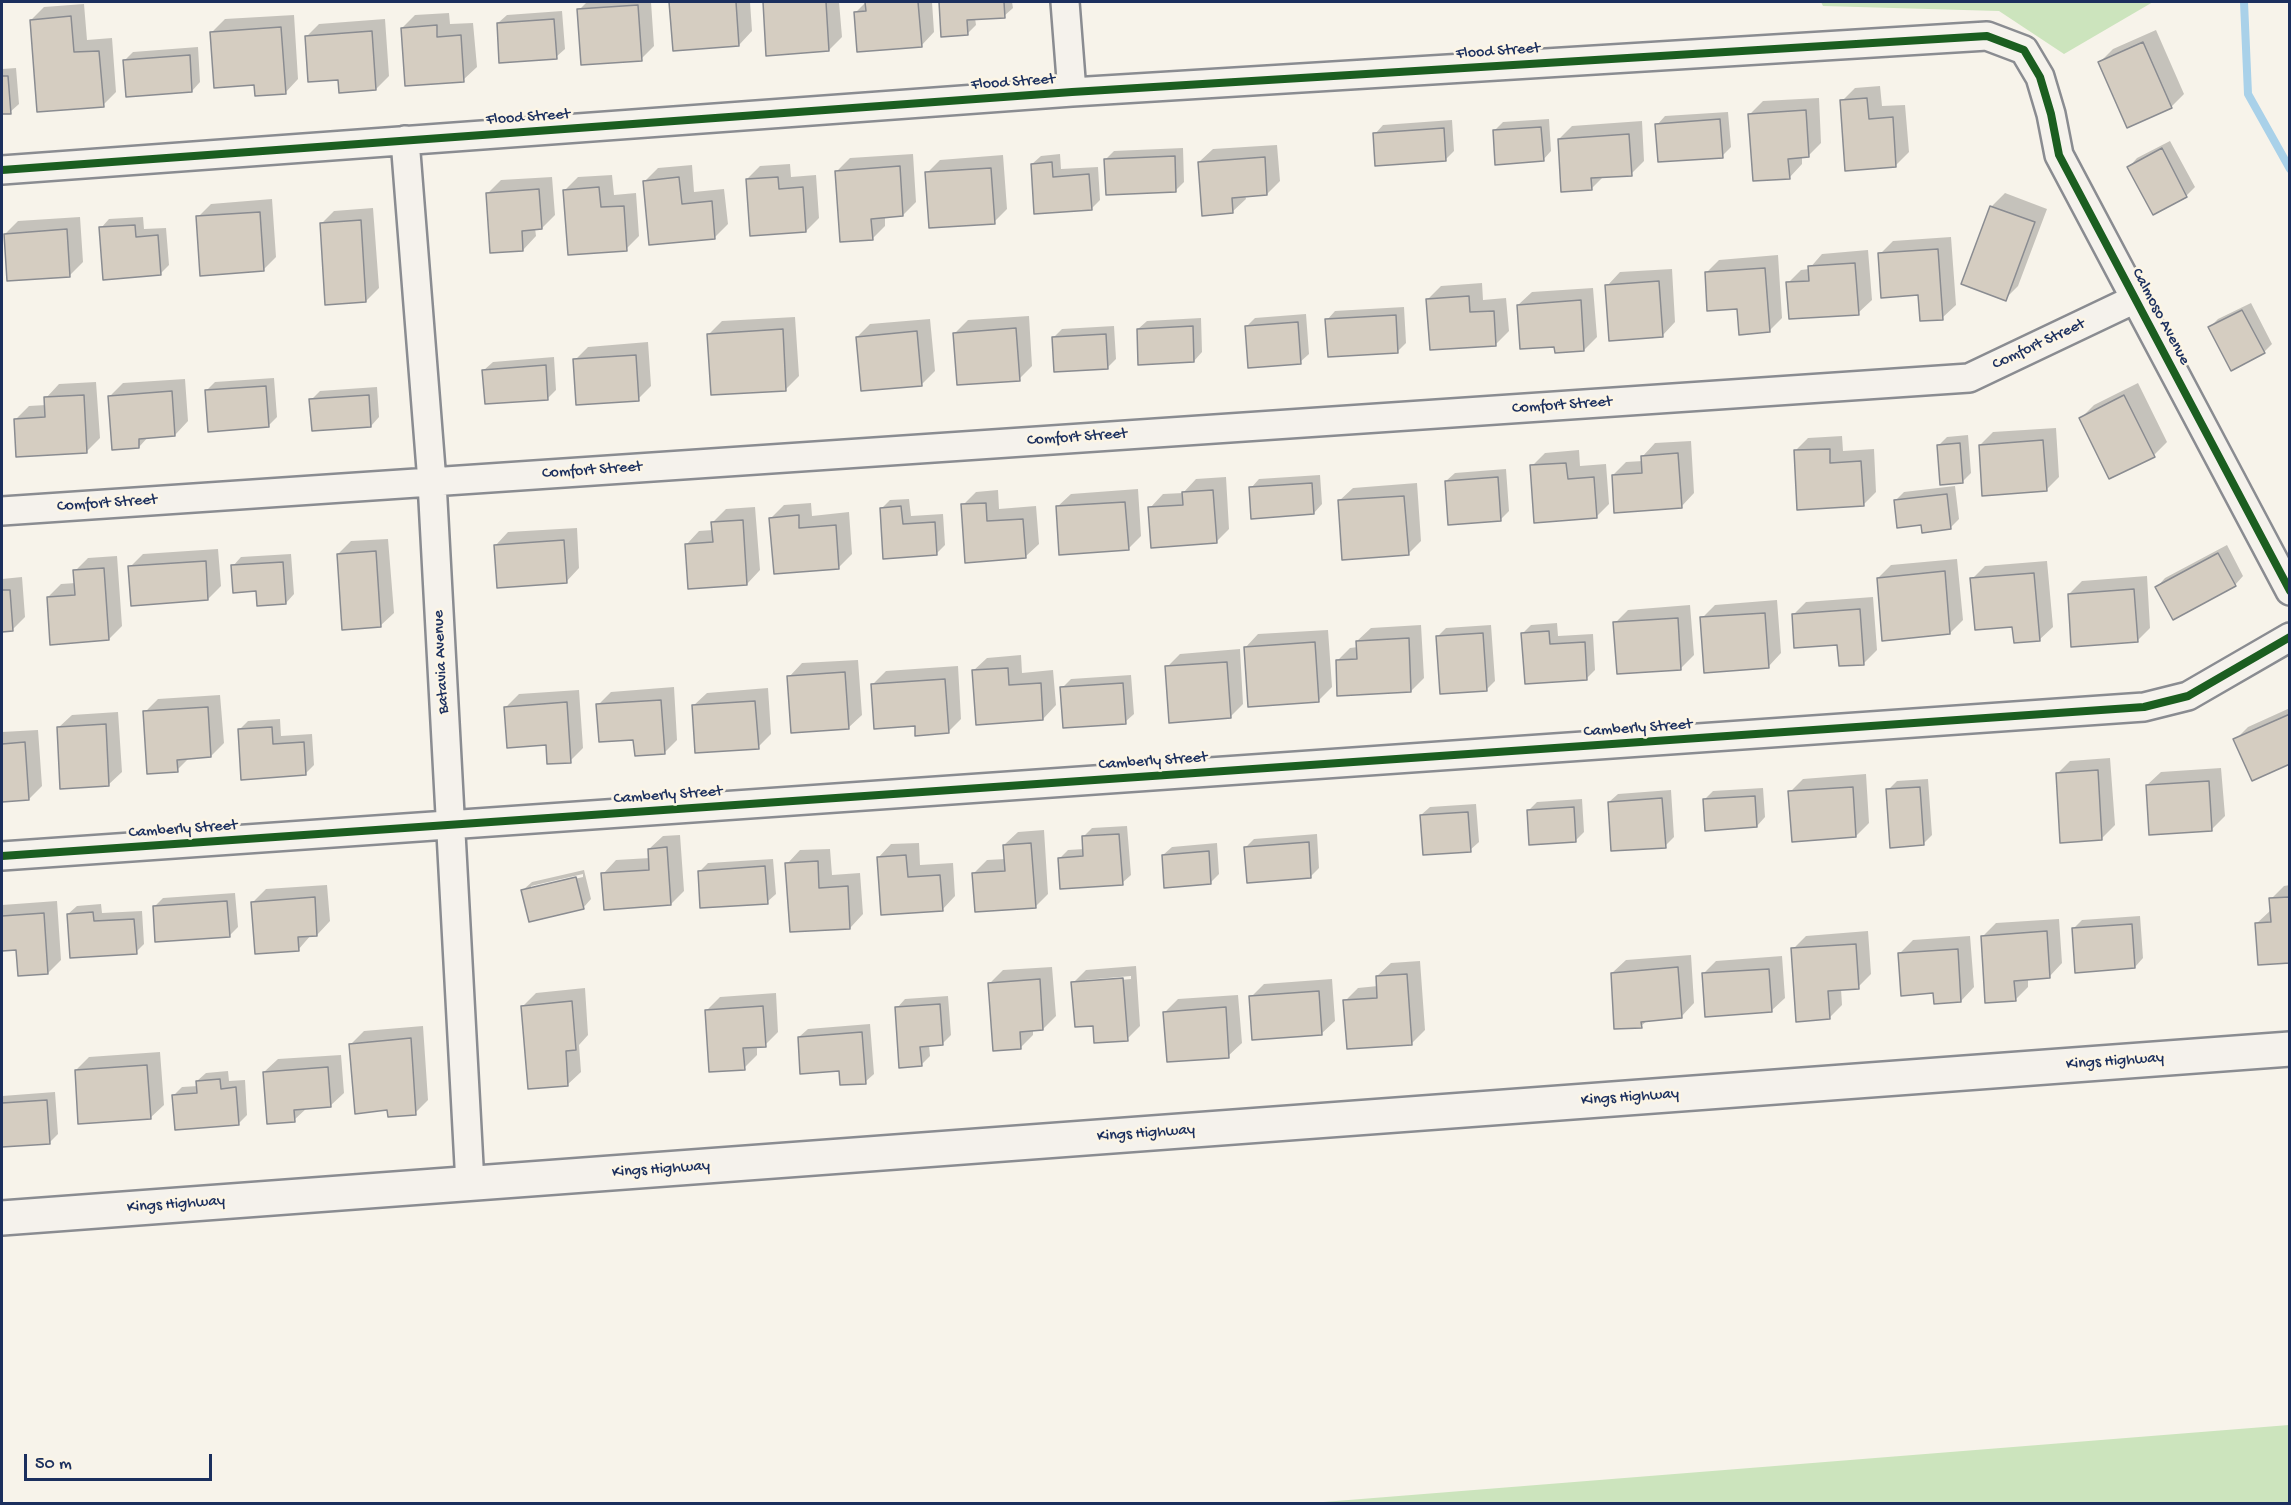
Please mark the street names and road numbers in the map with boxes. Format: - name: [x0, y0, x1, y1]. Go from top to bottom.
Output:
- street label: Flood Street: [1455, 39, 1541, 65]
- street label: Flood Street: [970, 70, 1056, 96]
- street label: Flood Street: [485, 105, 571, 131]
- street label: Calmoso Avenue: [2126, 265, 2194, 369]
- street label: Comfort Street: [1990, 315, 2088, 375]
- street label: Comfort Street: [1511, 393, 1613, 419]
- street label: Comfort Street: [1026, 425, 1128, 451]
- street label: Comfort Street: [541, 458, 643, 484]
- street label: Comfort Street: [56, 491, 158, 517]
- street label: Batavia Avenue: [430, 610, 454, 714]
- street label: Camberly Street: [1583, 716, 1693, 742]
- street label: Camberly Street: [1098, 749, 1208, 775]
- street label: Camberly Street: [613, 783, 723, 809]
- street label: Camberly Street: [128, 817, 238, 843]
- street label: Kings Highway: [2065, 1049, 2165, 1075]
- street label: Kings Highway: [1580, 1085, 1680, 1111]
- street label: Kings Highway: [1096, 1121, 1196, 1147]
- street label: Kings Highway: [611, 1157, 711, 1183]
- street label: Kings Highway: [126, 1192, 226, 1218]

